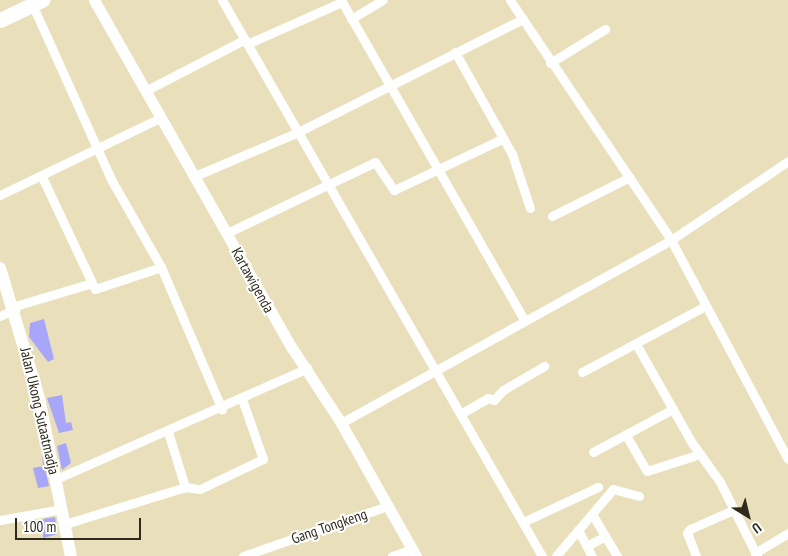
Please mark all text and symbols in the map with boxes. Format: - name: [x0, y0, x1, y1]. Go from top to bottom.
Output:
- street label: Kartawigenda: [228, 244, 278, 316]
- street label: Jalan Ukong Sutaatmadja: [17, 346, 63, 476]
- north arrow: [723, 491, 773, 541]
- street label: Gang Tongkeng: [289, 505, 369, 547]
- scale bar: [18, 508, 144, 540]
- text: 100 m: [23, 517, 56, 536]
- text: U: [749, 519, 765, 538]

